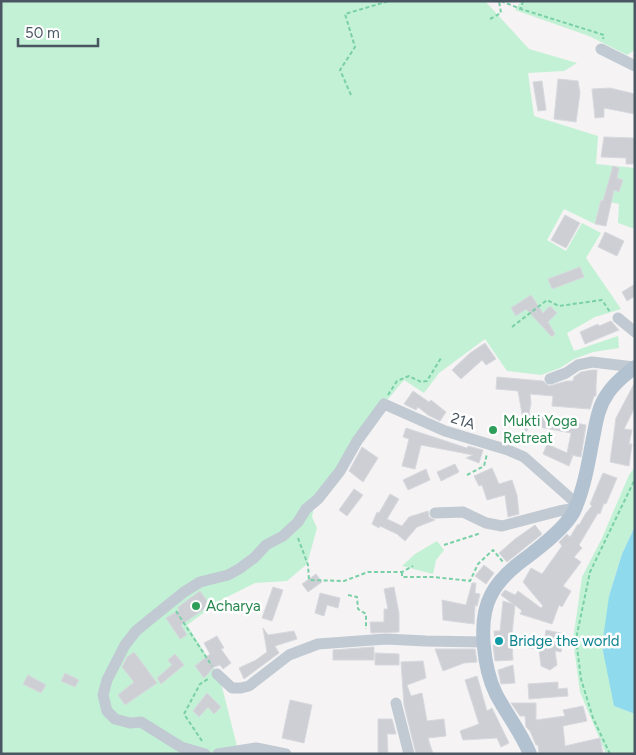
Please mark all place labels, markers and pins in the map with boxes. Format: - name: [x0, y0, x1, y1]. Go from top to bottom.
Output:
- place label: Mukti Yoga Retreat: [503, 412, 578, 447]
- marker: Mukti Yoga Retreat: [487, 424, 499, 436]
- place label: Acharya: [206, 597, 261, 615]
- marker: Acharya: [190, 600, 202, 612]
- place label: Bridge the world: [509, 632, 620, 650]
- marker: Bridge the world: [493, 635, 505, 647]

